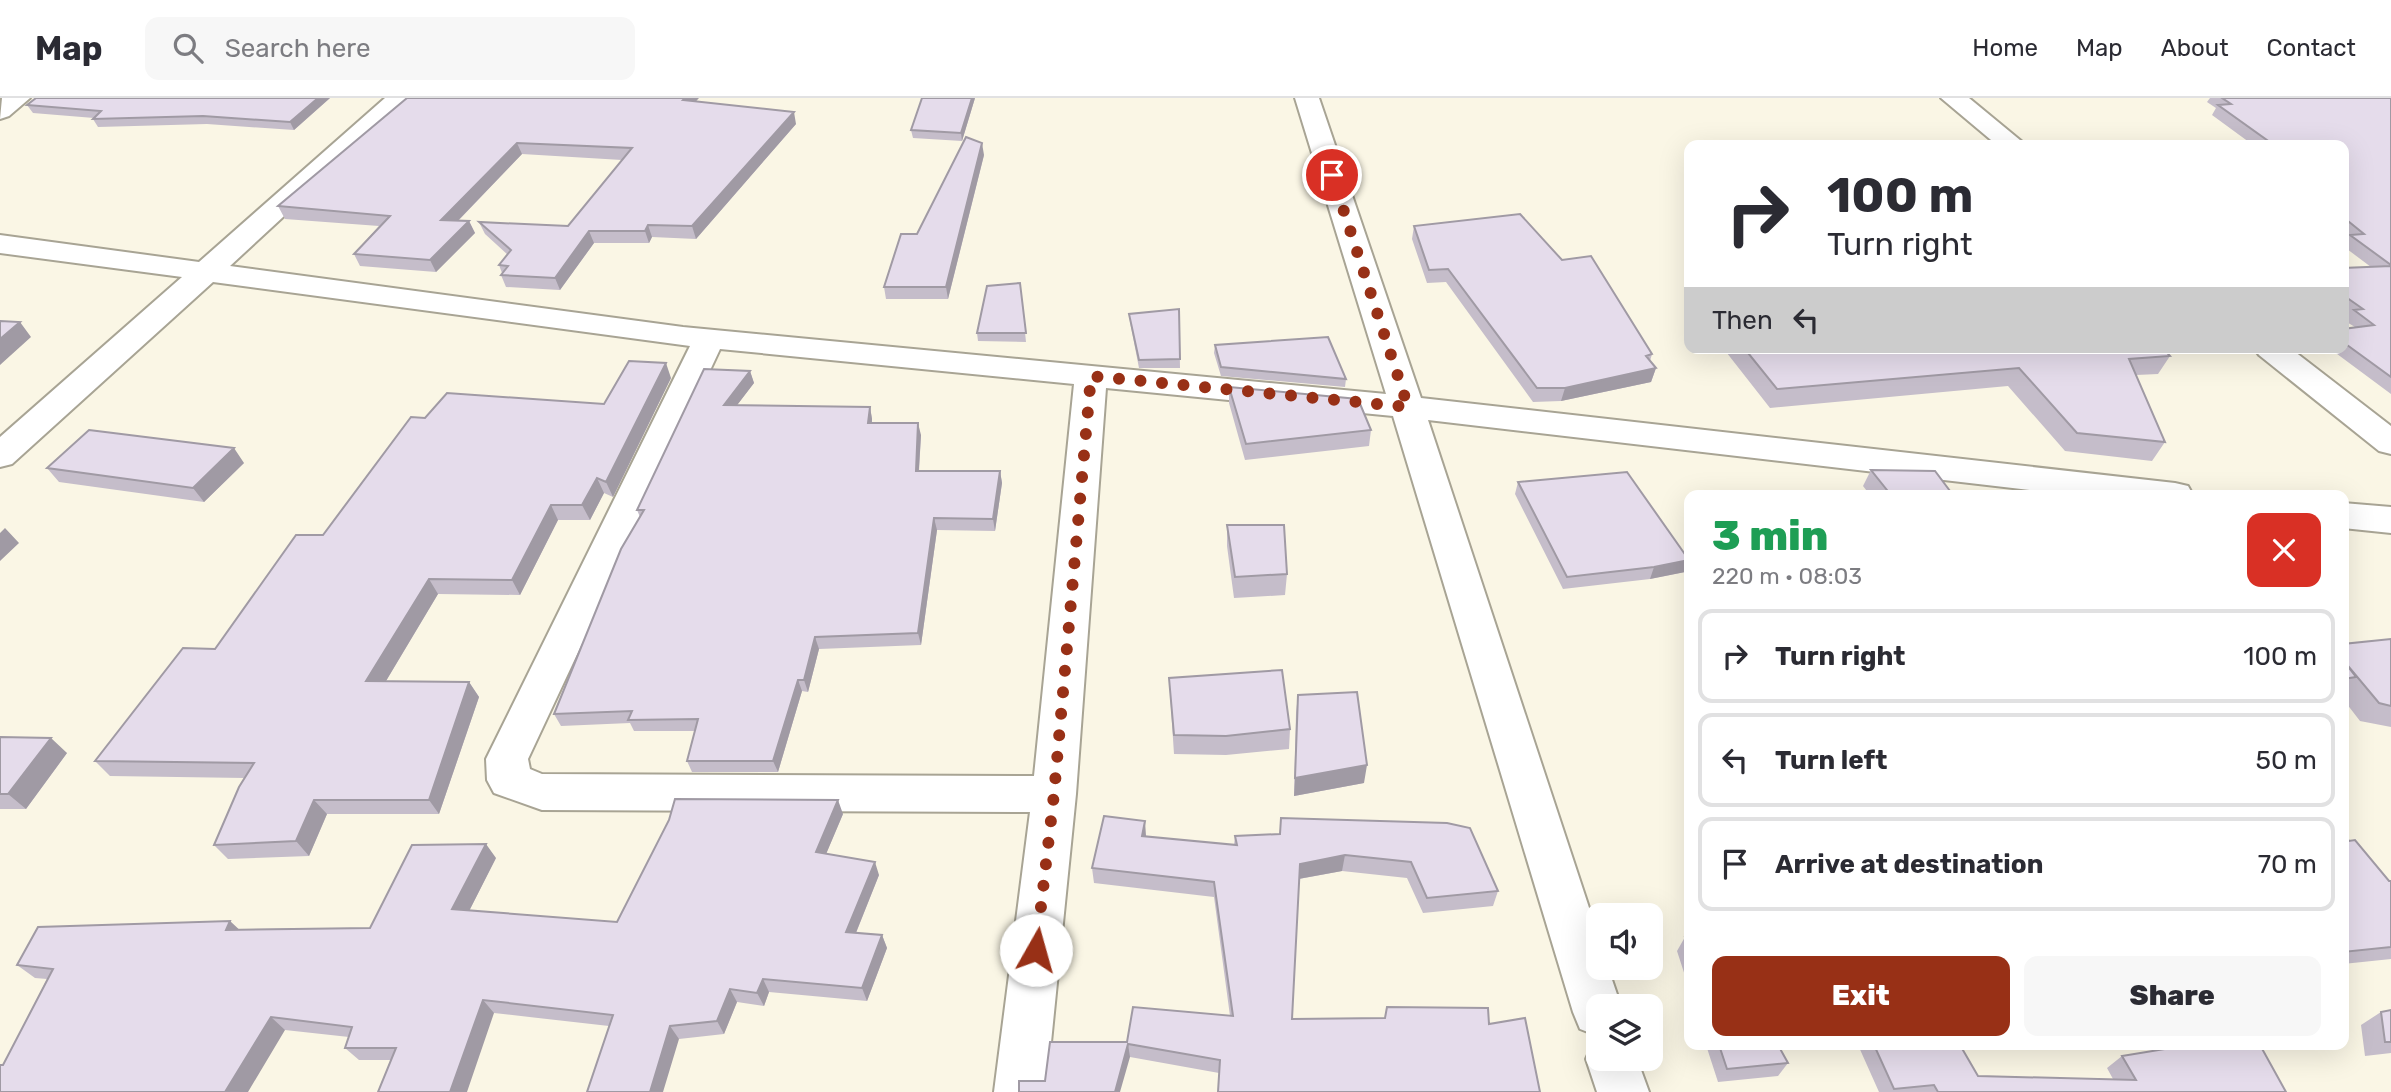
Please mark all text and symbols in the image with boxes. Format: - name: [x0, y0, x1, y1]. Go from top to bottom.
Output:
- search box: [145, 17, 635, 80]
- text: Map: [35, 29, 103, 68]
- icon: search: [169, 29, 207, 67]
- text: Search here: [225, 33, 370, 64]
- text: Home: [1972, 34, 2038, 62]
- text: Map: [2076, 34, 2123, 62]
- text: About: [2161, 34, 2229, 62]
- text: Contact: [2267, 34, 2356, 62]
- pin: [1302, 145, 1362, 205]
- icon: arrive: [1313, 156, 1351, 194]
- text: 100 m: [1827, 166, 1973, 224]
- icon: right: [1712, 168, 1803, 259]
- text: Turn right: [1827, 225, 1972, 263]
- icon: left: [1787, 301, 1825, 339]
- text: Then: [1712, 305, 1773, 336]
- text: 3 min: [1712, 511, 1828, 561]
- button: close: [2247, 513, 2321, 587]
- text: 220 m · 08:03: [1712, 562, 1862, 590]
- icon: right: [1716, 637, 1754, 675]
- text: Turn right: [1775, 641, 1905, 672]
- text: 100 m: [2243, 641, 2317, 672]
- icon: left: [1716, 741, 1754, 779]
- text: Turn left: [1775, 745, 1887, 776]
- text: 50 m: [2256, 745, 2317, 776]
- icon: arrive: [1716, 845, 1754, 883]
- text: Arrive at destination: [1775, 849, 2043, 880]
- text: 70 m: [2258, 849, 2317, 880]
- map controls: [1586, 903, 1663, 1071]
- button: sound: [1586, 903, 1663, 980]
- position arrow: [999, 913, 1073, 987]
- button: Exit: [1712, 956, 2010, 1036]
- button: Share: [2024, 956, 2321, 1036]
- button: layers: [1586, 994, 1663, 1071]

